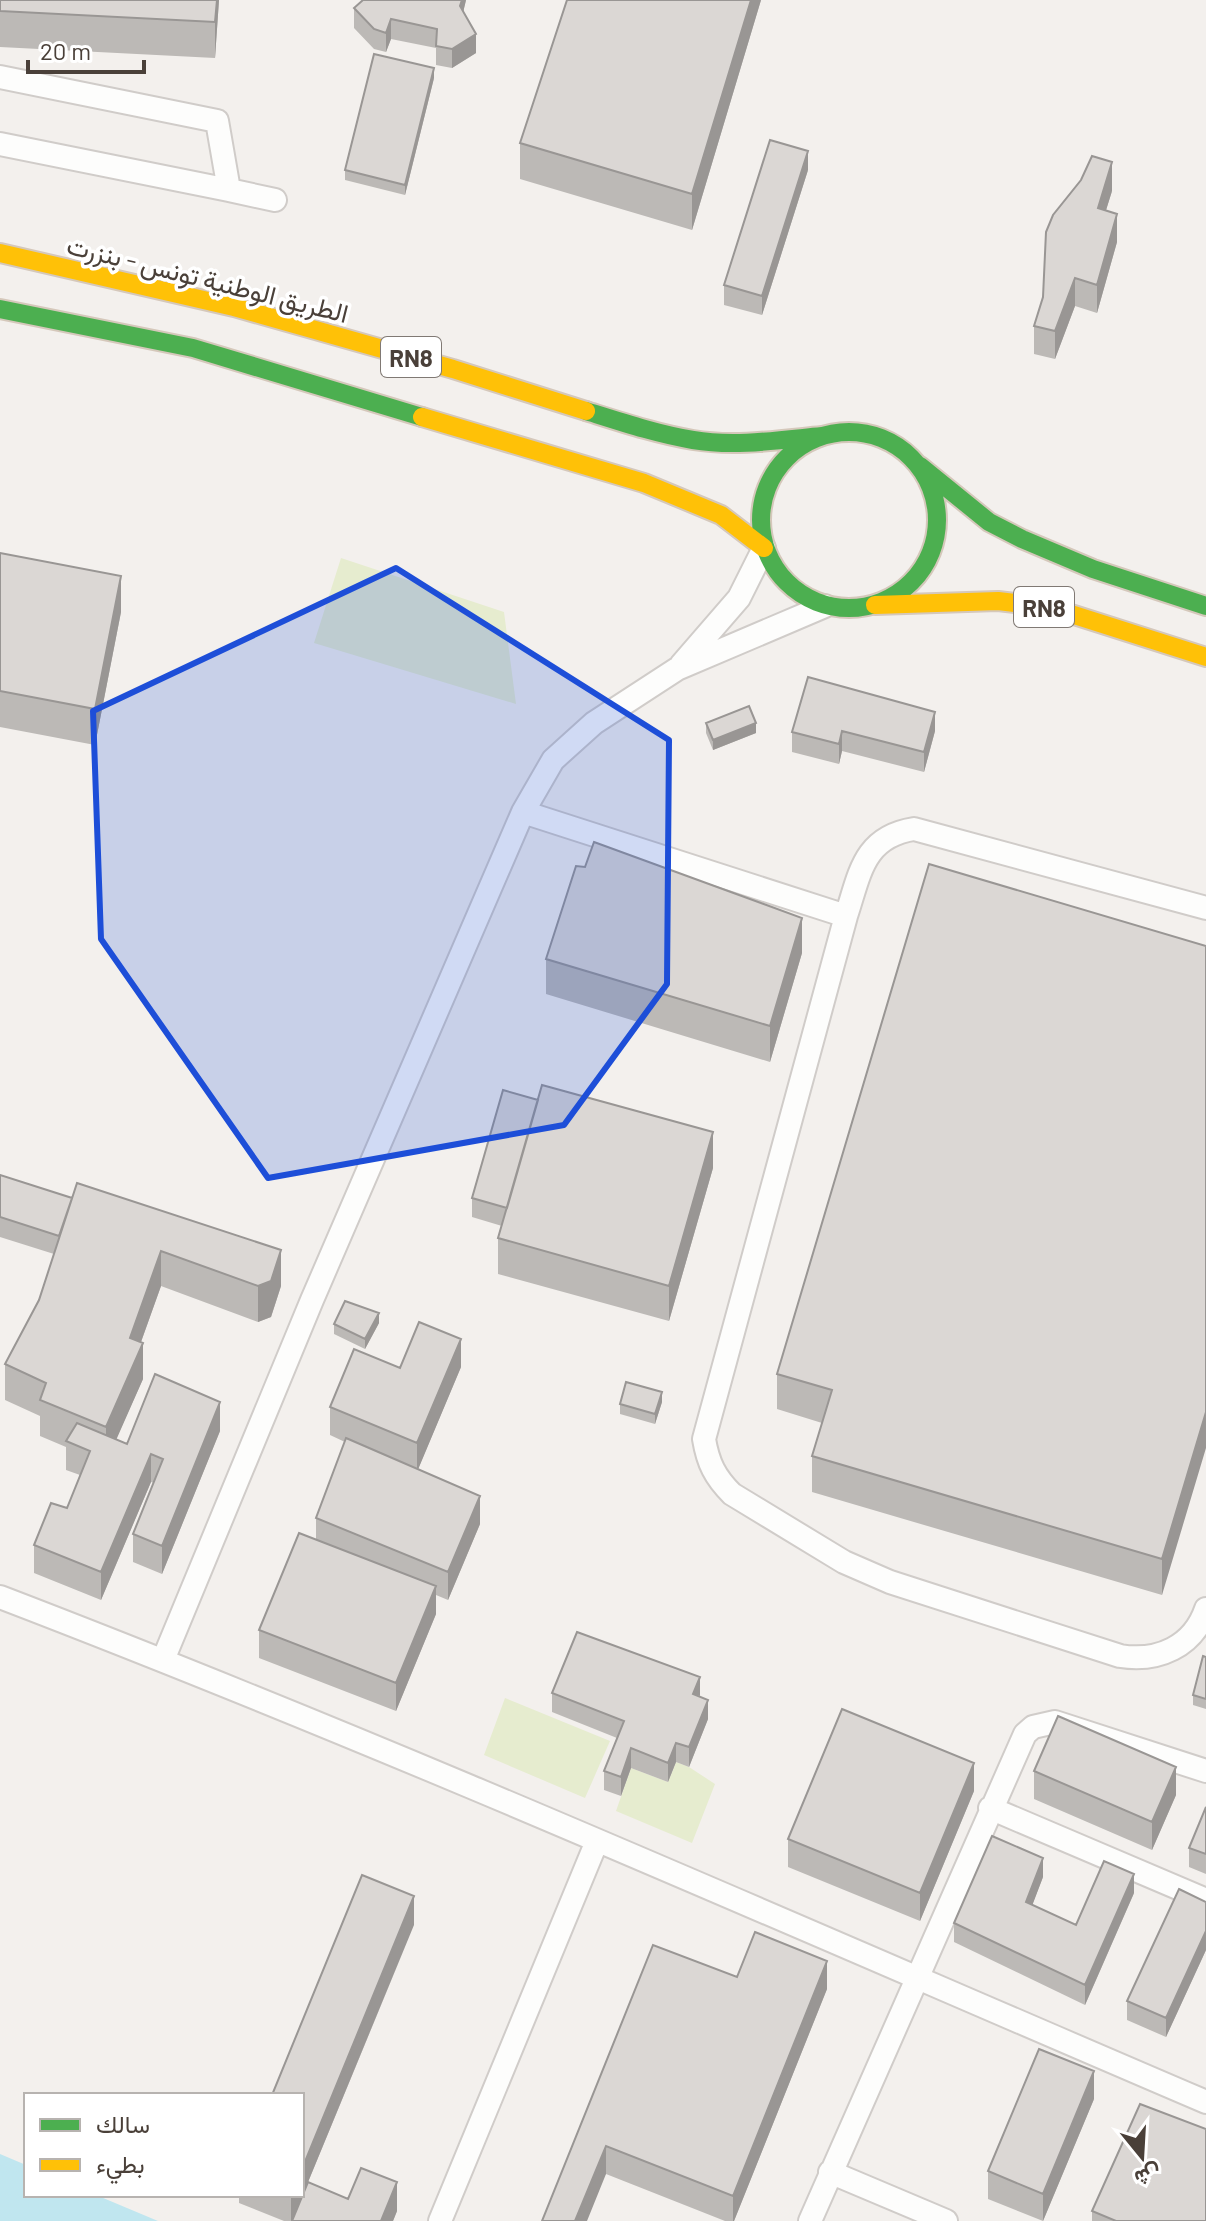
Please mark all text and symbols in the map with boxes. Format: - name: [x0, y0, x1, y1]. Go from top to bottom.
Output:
- scale bar: [28, 24, 144, 74]
- text: 20 m: [40, 36, 91, 65]
- street label: الطريق الوطنية تونس - بنزرت: [64, 228, 352, 330]
- road number: RN8: [381, 337, 441, 377]
- road number: RN8: [1014, 587, 1074, 627]
- legend: [24, 2093, 304, 2197]
- text: سالك: [96, 2109, 150, 2138]
- north arrow: [1102, 2117, 1182, 2197]
- text: بطيء: [96, 2149, 145, 2184]
- text: ش: [1131, 2159, 1165, 2193]

